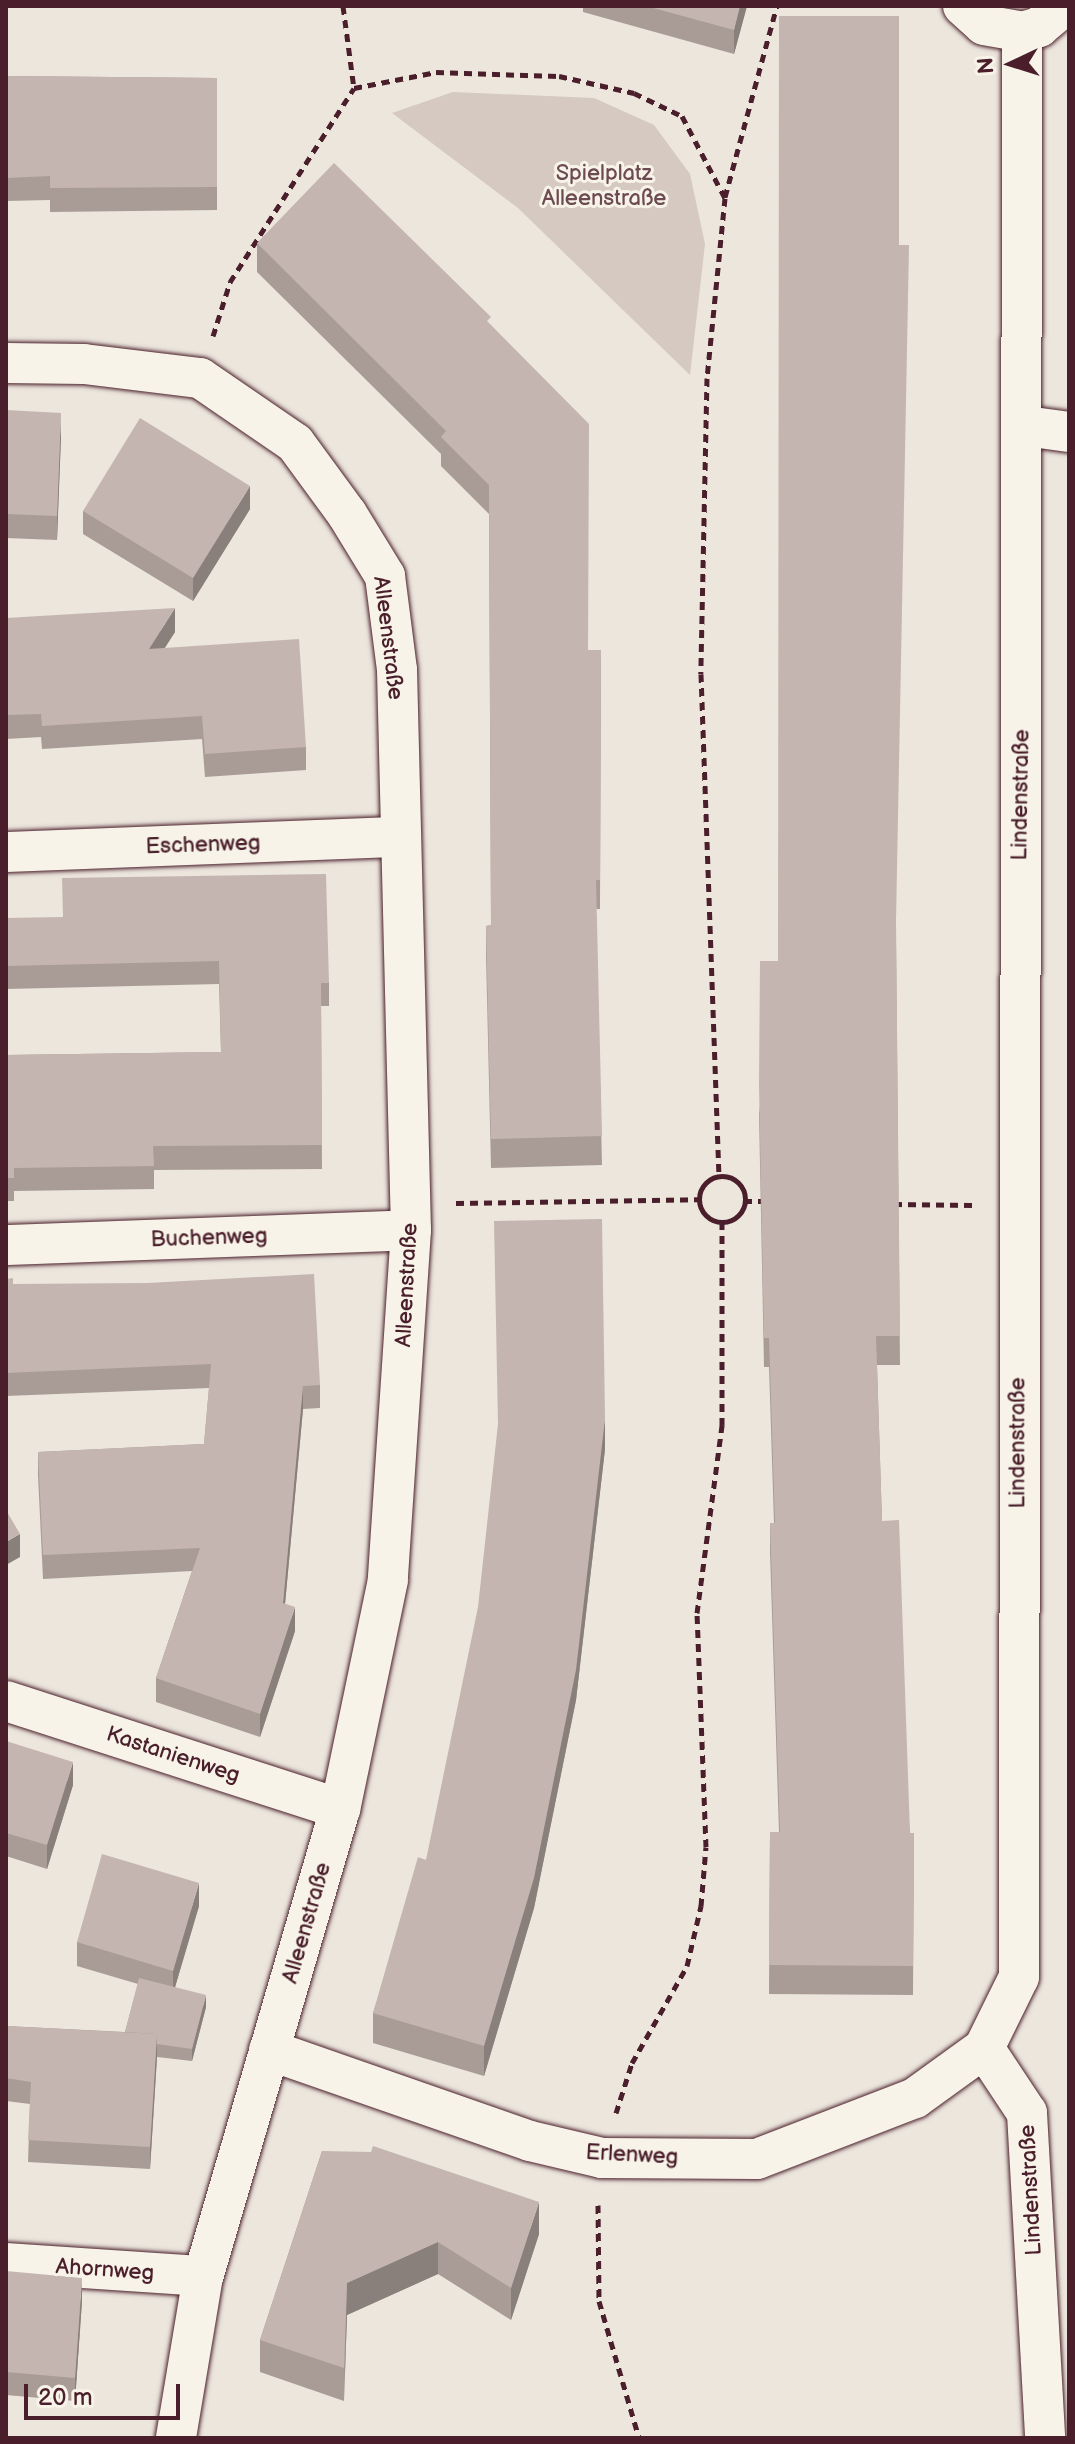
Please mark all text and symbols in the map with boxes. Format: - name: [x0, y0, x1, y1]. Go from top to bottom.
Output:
- north arrow: [971, 24, 1051, 104]
- text: N: [973, 57, 1001, 75]
- park label: Spielplatz Alleenstraße: [542, 160, 666, 212]
- street label: Alleenstraße: [367, 575, 409, 701]
- street label: Lindenstraße: [1007, 729, 1035, 861]
- street label: Eschenweg: [145, 830, 261, 860]
- street label: Alleenstraße: [391, 1222, 423, 1348]
- street label: Buchenweg: [150, 1223, 268, 1253]
- street label: Lindenstraße: [1005, 1377, 1031, 1509]
- street label: Kastanienweg: [103, 1721, 243, 1789]
- street label: Alleenstraße: [277, 1860, 337, 1986]
- street label: Lindenstraße: [1014, 2124, 1048, 2256]
- street label: Erlenweg: [585, 2139, 679, 2171]
- street label: Ahornweg: [55, 2253, 155, 2287]
- scale bar: [28, 2368, 184, 2418]
- text: 20 m: [38, 2383, 93, 2412]

